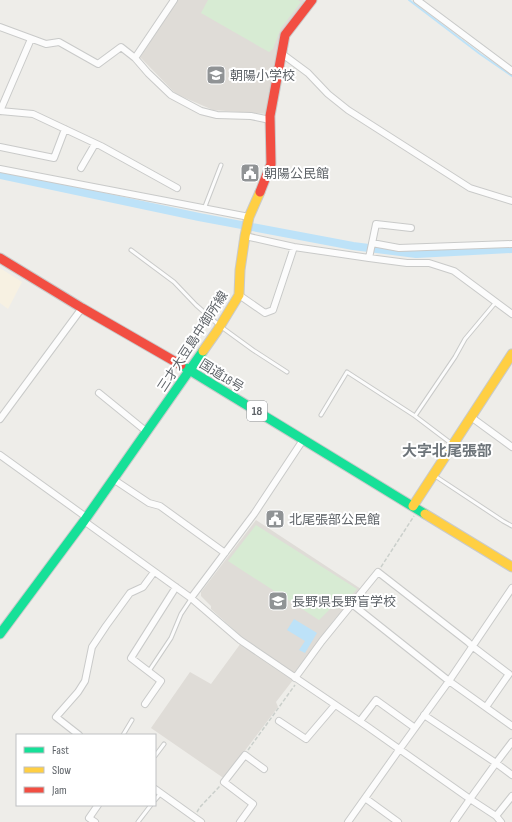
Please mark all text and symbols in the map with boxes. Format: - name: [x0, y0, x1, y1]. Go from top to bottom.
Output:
- school or university icon: 朝陽小学校: [205, 64, 227, 86]
- place label: 朝陽小学校: [230, 68, 295, 84]
- public building icon: 朝陽公民館: [239, 162, 261, 184]
- place label: 朝陽公民館: [264, 166, 329, 182]
- street label: 三才大豆島中御所線: [154, 288, 231, 395]
- street label: 国道18号: [196, 356, 247, 396]
- road number: 18: [247, 401, 267, 421]
- district label: 大字北尾張部: [402, 442, 492, 461]
- public building icon: 北尾張部公民館: [264, 508, 286, 530]
- place label: 北尾張部公民館: [289, 512, 380, 528]
- school or university icon: 長野県長野盲学校: [267, 590, 289, 612]
- place label: 長野県長野盲学校: [292, 594, 396, 610]
- legend: [16, 734, 156, 806]
- text: Fast: [52, 743, 69, 758]
- text: Slow: [52, 763, 71, 778]
- text: Jam: [51, 783, 67, 798]

